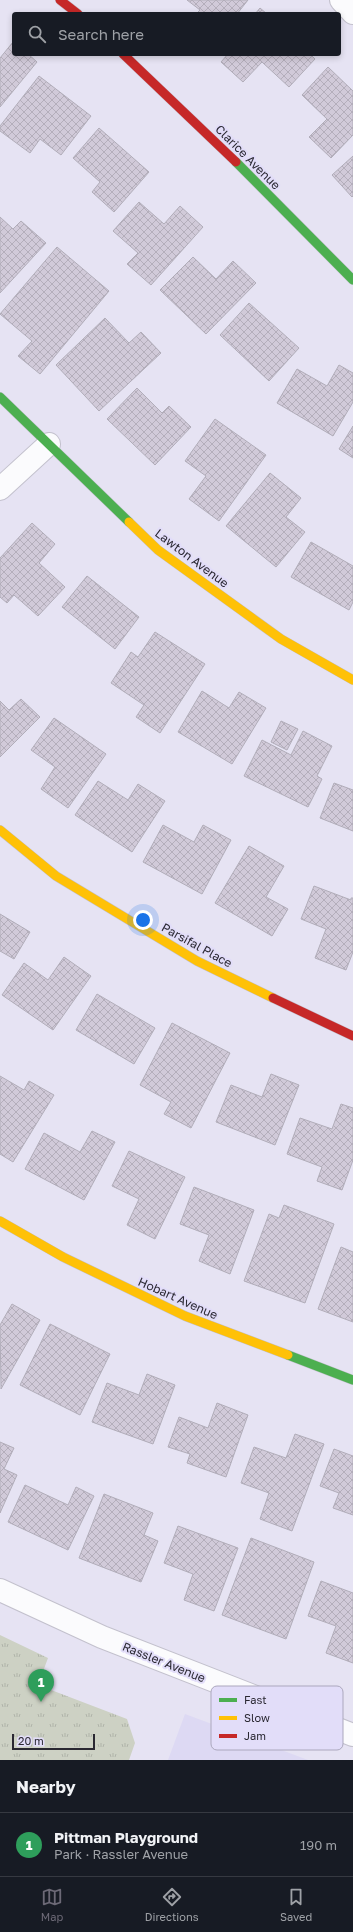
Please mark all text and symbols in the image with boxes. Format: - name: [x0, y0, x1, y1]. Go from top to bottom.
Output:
- search box: [12, 12, 341, 56]
- icon: search: [26, 23, 48, 45]
- text: Search here: [58, 25, 144, 43]
- street label: Clarice Avenue: [212, 121, 284, 193]
- street label: Lawton Avenue: [152, 525, 232, 591]
- your location: [133, 910, 153, 930]
- street label: Parsifal Place: [159, 919, 235, 971]
- street label: Hobart Avenue: [136, 1274, 220, 1322]
- street label: Rassler Avenue: [120, 1639, 208, 1685]
- pin: 1: [28, 1669, 54, 1702]
- legend: [211, 1686, 343, 1750]
- text: Fast: [244, 1693, 267, 1706]
- text: Slow: [244, 1711, 270, 1724]
- text: Jam: [244, 1729, 266, 1742]
- scale bar: [12, 1732, 95, 1751]
- text: 20 m: [18, 1734, 44, 1747]
- text: Nearby: [16, 1776, 76, 1797]
- text: Pittman Playground: [54, 1828, 198, 1846]
- text: 1: [26, 1837, 32, 1853]
- text: 190 m: [300, 1837, 337, 1853]
- text: Park · Rassler Avenue: [54, 1846, 188, 1862]
- tab: Map: [41, 1886, 63, 1923]
- tab: Directions: [145, 1886, 199, 1923]
- tab: Saved: [280, 1886, 312, 1923]

